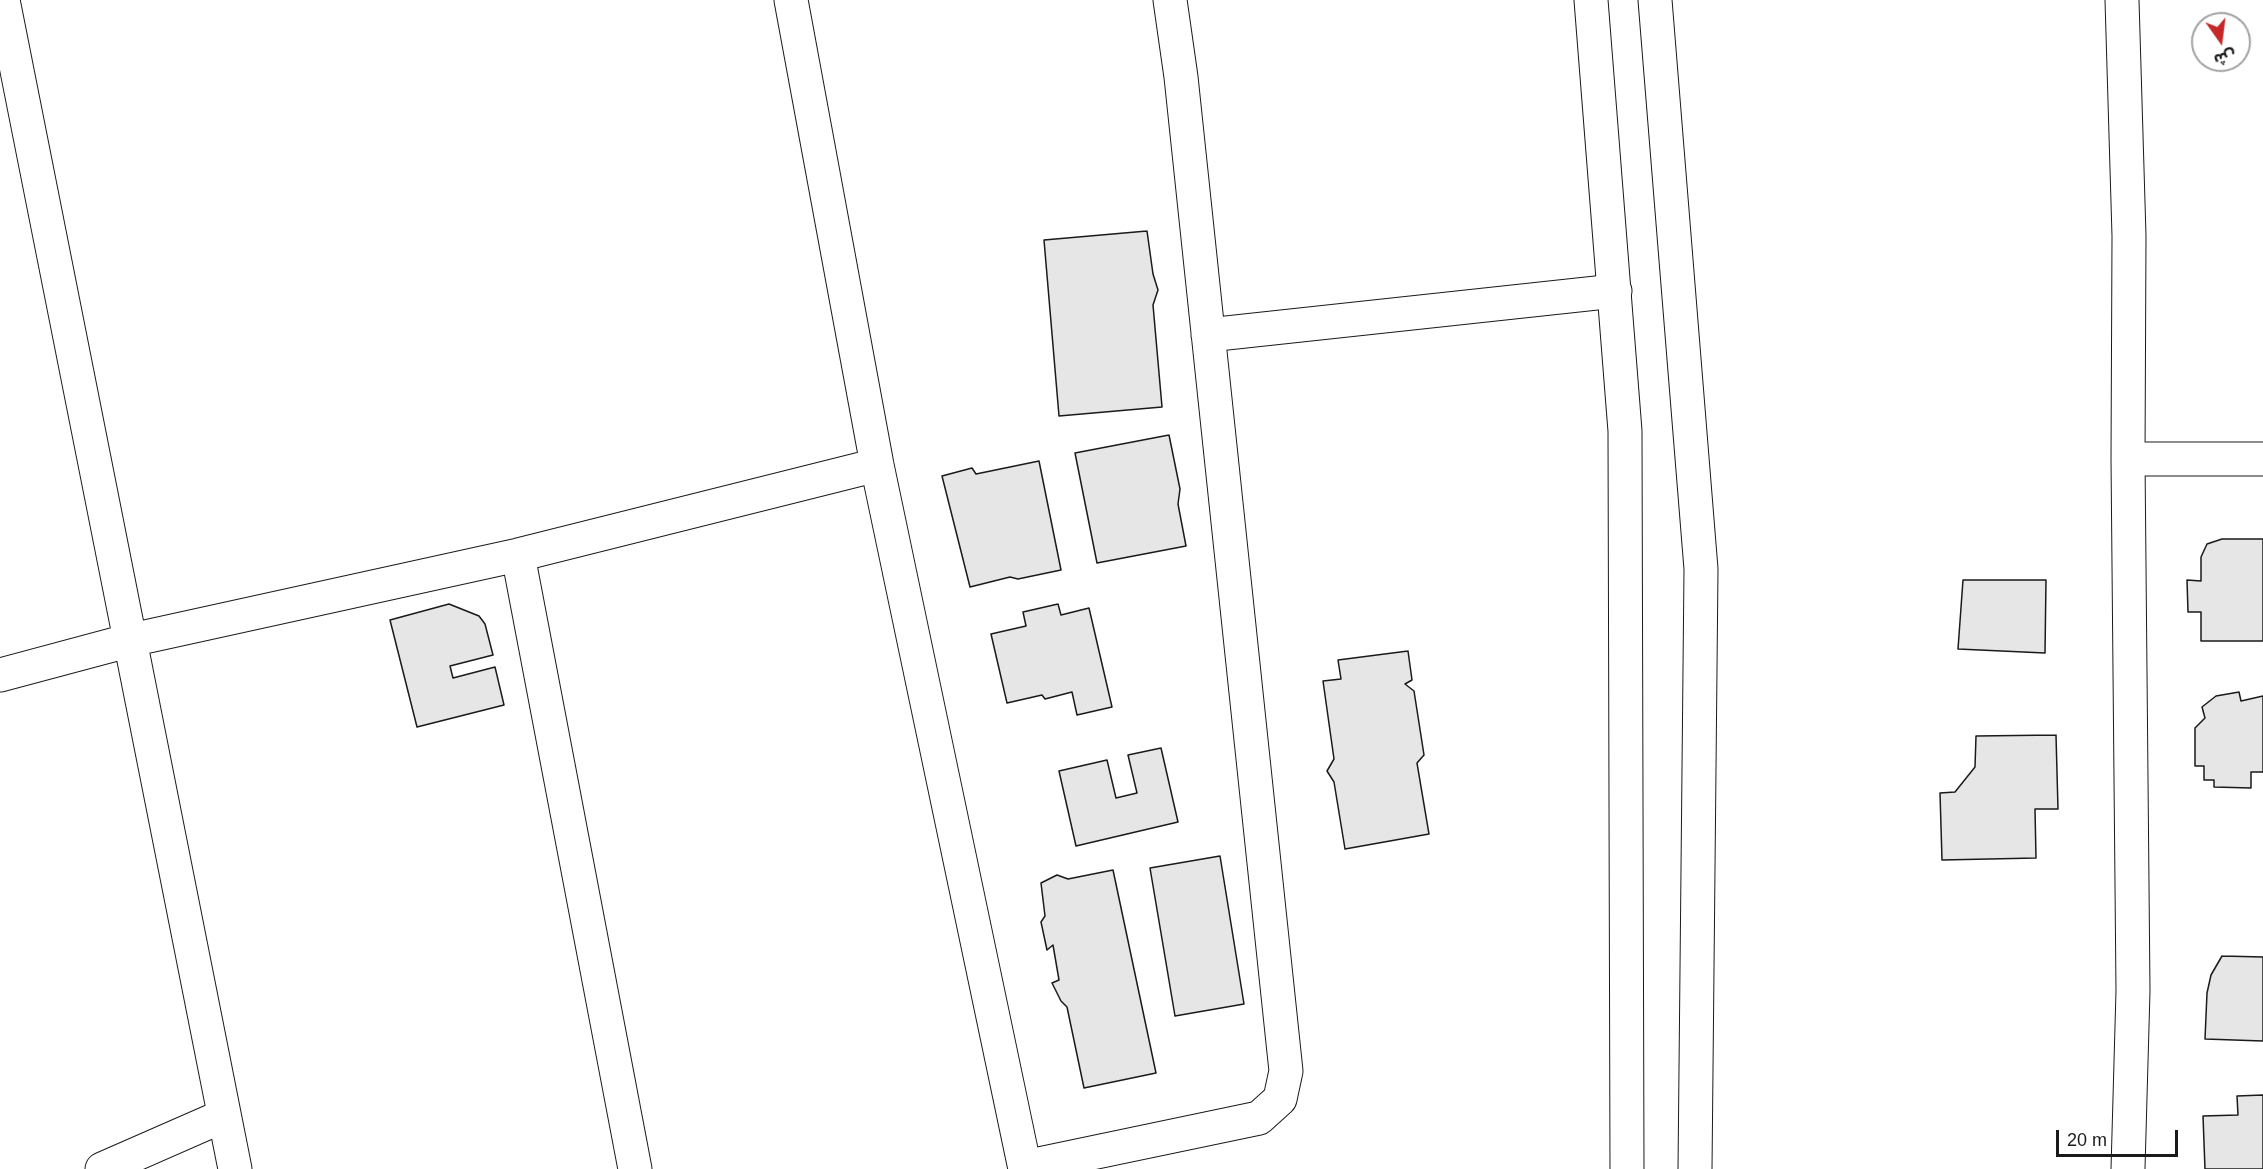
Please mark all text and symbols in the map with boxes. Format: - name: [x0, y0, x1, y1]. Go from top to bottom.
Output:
- north arrow: [2191, 12, 2251, 72]
- text: ش: [2212, 47, 2238, 69]
- scale bar: [2059, 1118, 2180, 1156]
- text: 20 m: [2067, 1130, 2107, 1150]

